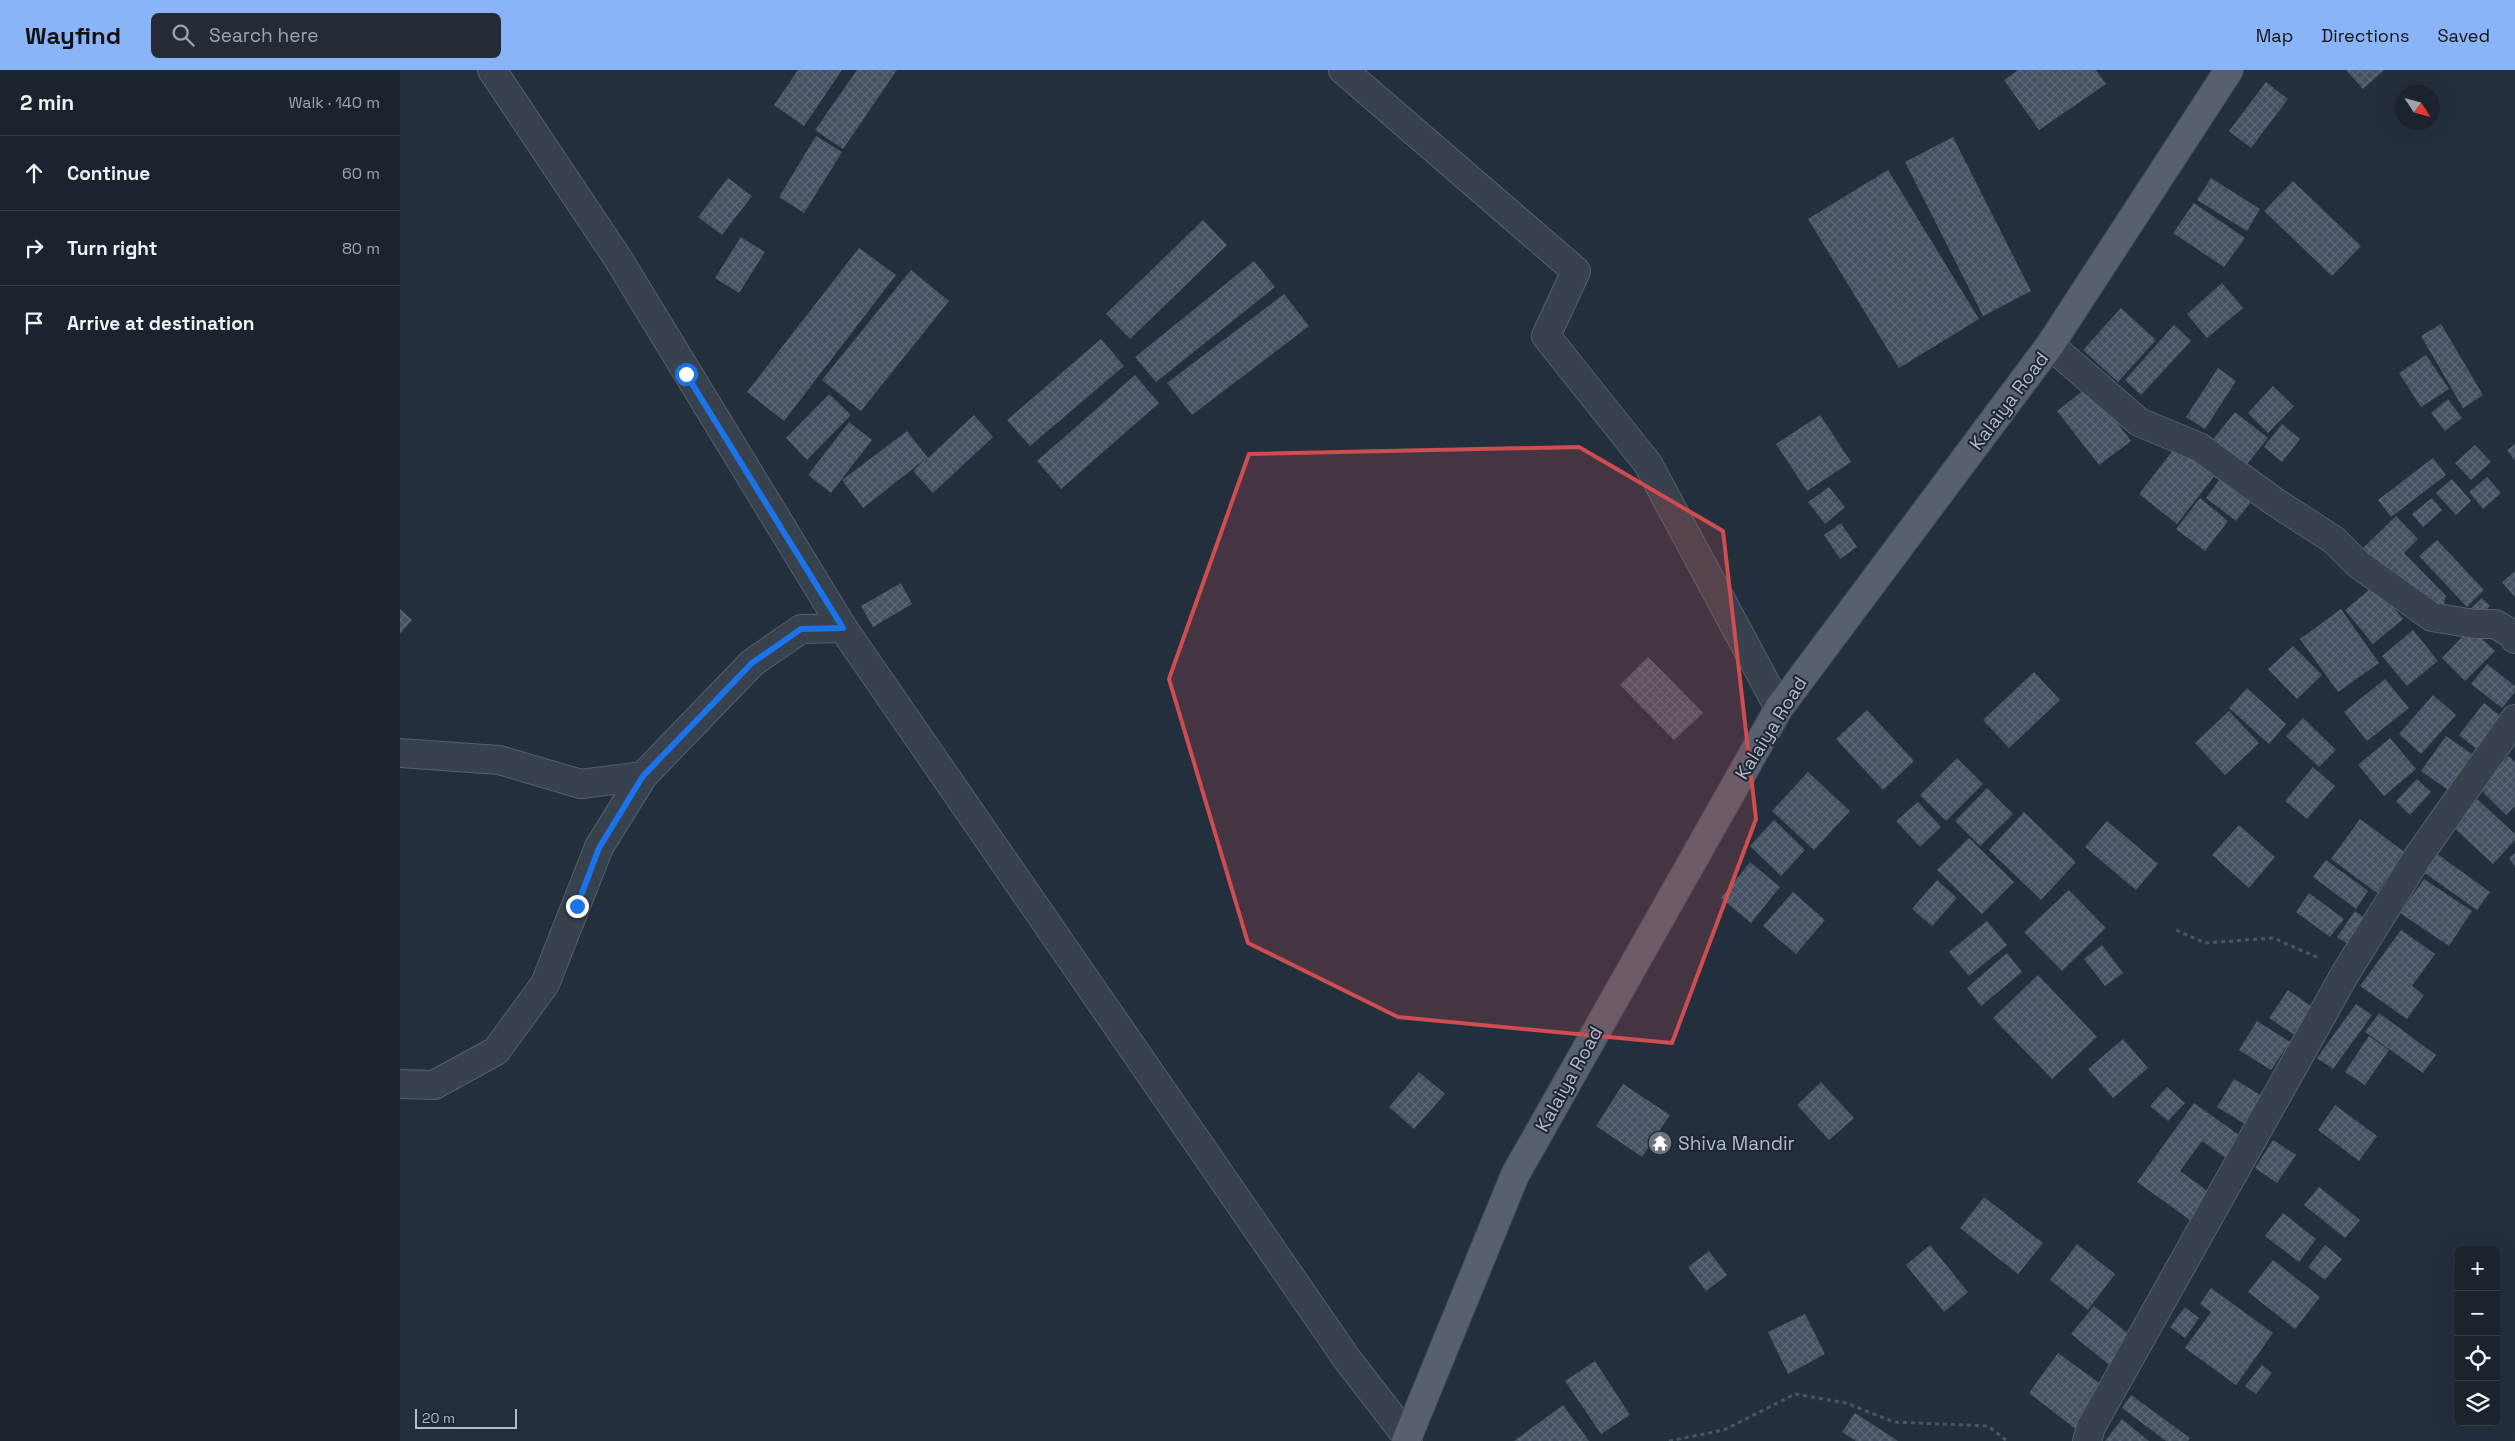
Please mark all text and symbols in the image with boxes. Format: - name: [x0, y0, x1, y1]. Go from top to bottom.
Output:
- search box: [151, 13, 501, 58]
- text: Wayfind: [25, 20, 121, 51]
- icon: search: [169, 21, 197, 49]
- text: Search here: [209, 23, 319, 48]
- text: Map: [2256, 24, 2293, 47]
- text: Directions: [2321, 24, 2410, 47]
- text: Saved: [2438, 24, 2490, 47]
- north arrow: [2395, 85, 2440, 130]
- text: 2 min: [20, 89, 74, 116]
- text: Walk · 140 m: [288, 92, 380, 113]
- icon: ahead: [20, 159, 48, 187]
- text: Continue: [67, 161, 150, 186]
- text: 60 m: [342, 163, 380, 184]
- icon: right: [20, 234, 48, 262]
- text: Turn right: [67, 236, 157, 261]
- text: 80 m: [342, 238, 380, 259]
- icon: arrive: [20, 309, 48, 337]
- text: Arrive at destination: [67, 311, 255, 336]
- street label: Kalaiya Road: [1964, 347, 2054, 455]
- route start: [675, 363, 698, 386]
- street label: Kalaiya Road: [1729, 672, 1813, 784]
- route end: [566, 895, 589, 918]
- street label: Kalaiya Road: [1530, 1022, 1608, 1136]
- temple icon: Shiva Mandir: [1647, 1130, 1673, 1156]
- place label: Shiva Mandir: [1678, 1131, 1795, 1156]
- map controls: [2455, 1246, 2500, 1426]
- button: +: [2455, 1246, 2500, 1291]
- button: −: [2455, 1291, 2500, 1336]
- button: locate: [2455, 1336, 2500, 1381]
- button: layers: [2455, 1381, 2500, 1426]
- scale bar: [415, 1406, 518, 1429]
- text: 20 m: [422, 1409, 455, 1427]

